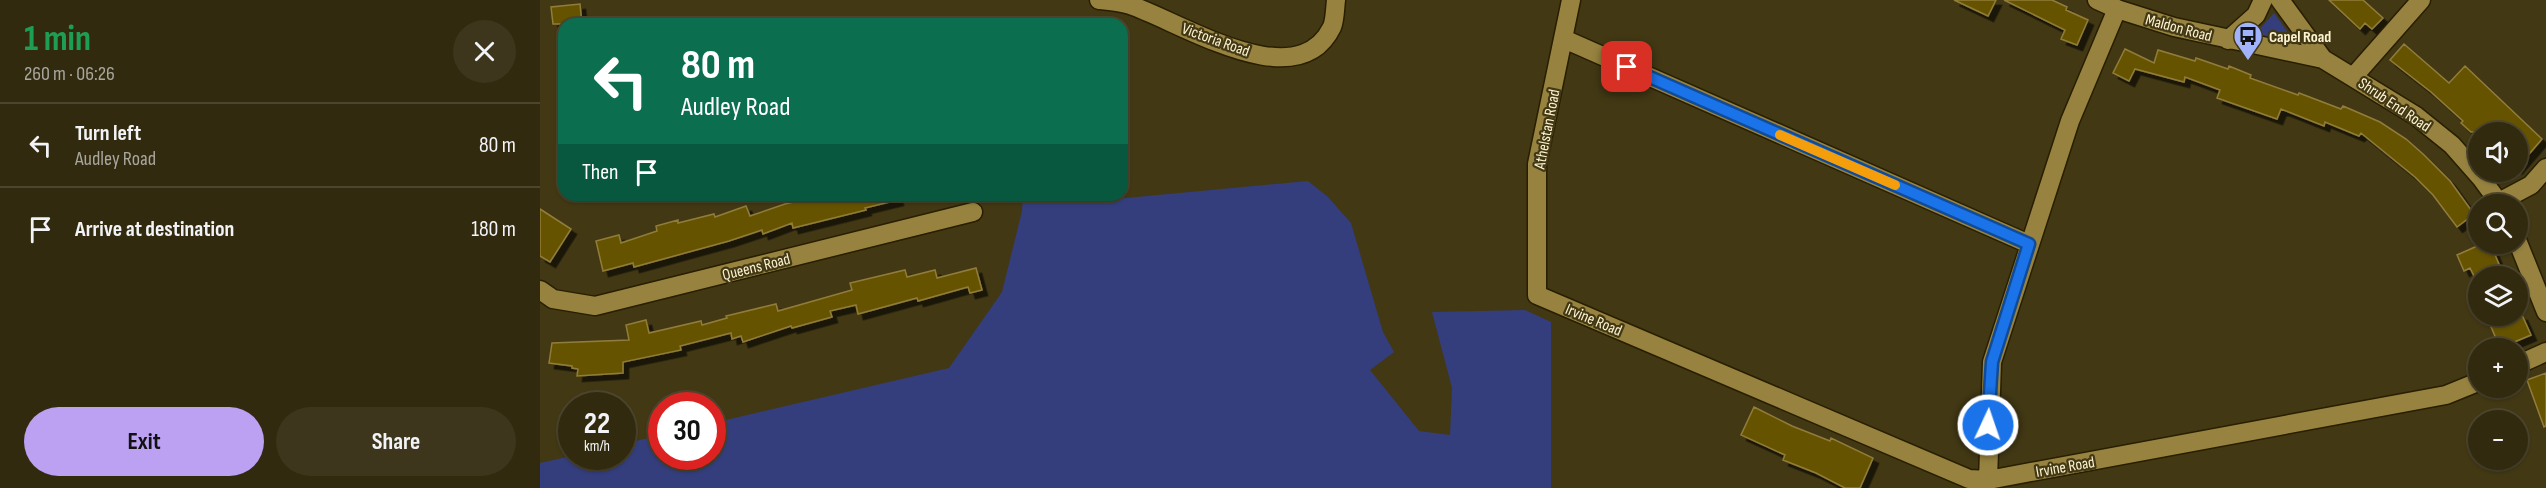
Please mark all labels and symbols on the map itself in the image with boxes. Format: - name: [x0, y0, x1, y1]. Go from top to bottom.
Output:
- street label: Maldon Road: [2143, 10, 2214, 46]
- street label: Victoria Road: [1179, 19, 1252, 61]
- bus stop icon: Capel Road: [2232, 20, 2264, 62]
- place label: Capel Road: [2269, 28, 2331, 47]
- pin: [1601, 41, 1652, 92]
- street label: Shrub End Road: [2354, 74, 2434, 136]
- street label: Athelstan Road: [1530, 88, 1565, 172]
- street label: Queens Road: [720, 250, 792, 285]
- street label: Irvine Road: [1562, 300, 1625, 341]
- speed limit sign: 30: [648, 392, 726, 470]
- position arrow: [1956, 393, 2020, 457]
- street label: Irvine Road: [2034, 453, 2096, 482]

